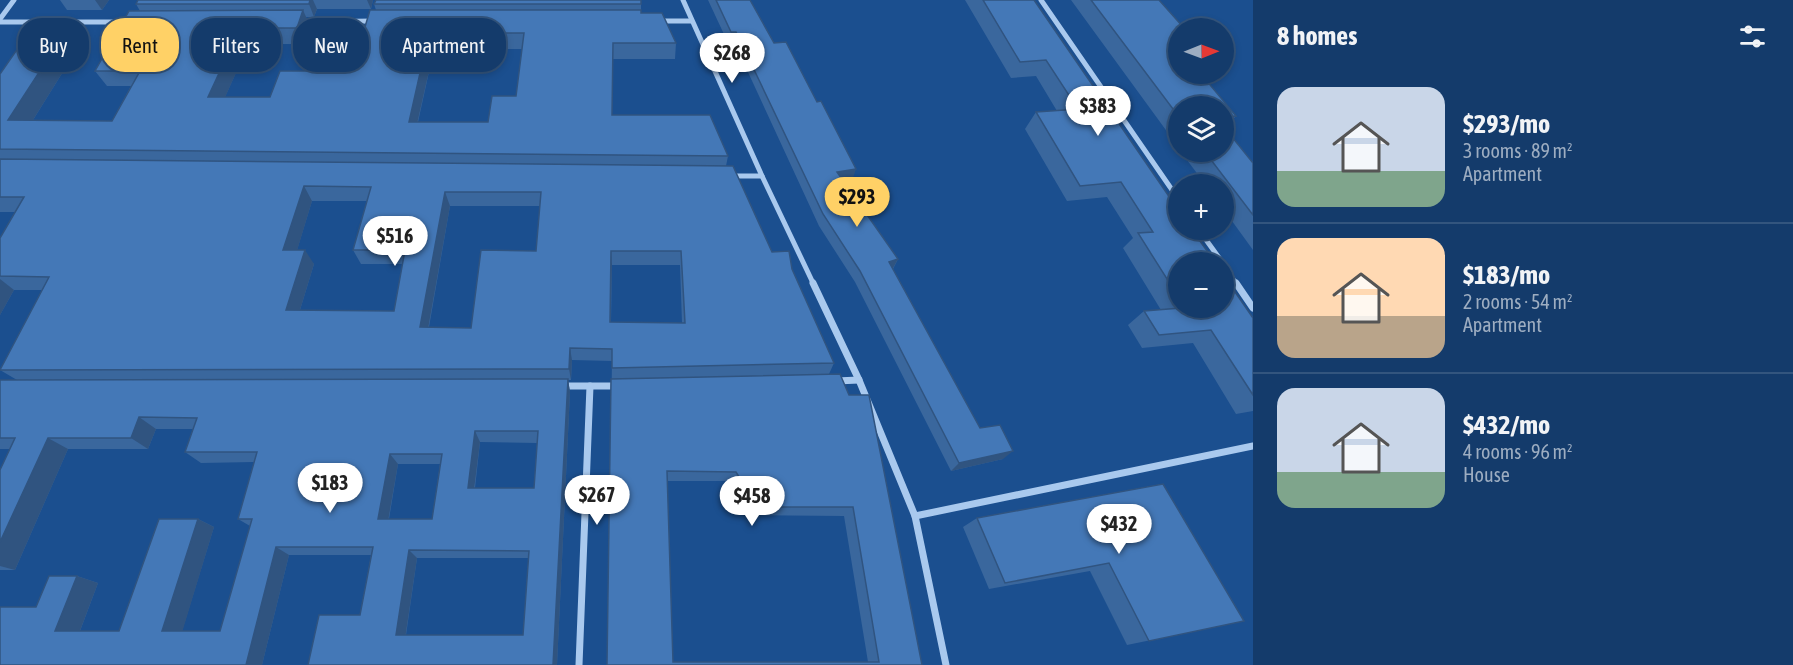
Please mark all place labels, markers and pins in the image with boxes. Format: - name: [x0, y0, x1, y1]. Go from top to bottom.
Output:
- pin: $268: [696, 33, 768, 84]
- pin: $383: [1062, 86, 1134, 137]
- pin: $293: [821, 177, 893, 228]
- pin: $516: [359, 216, 431, 267]
- pin: $183: [294, 463, 366, 514]
- pin: $267: [561, 475, 633, 526]
- pin: $458: [716, 476, 788, 527]
- pin: $432: [1083, 504, 1155, 555]

